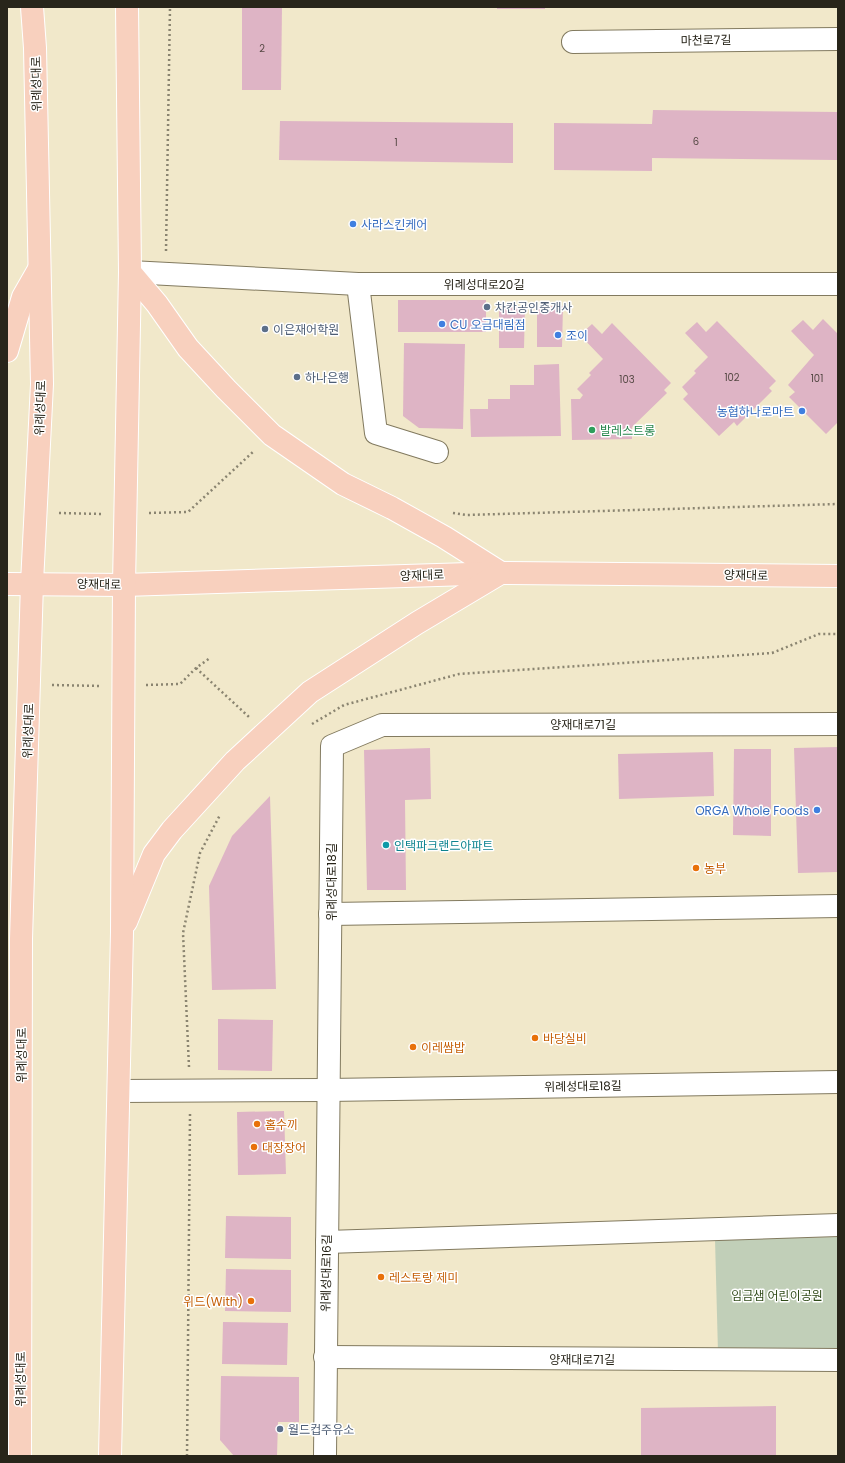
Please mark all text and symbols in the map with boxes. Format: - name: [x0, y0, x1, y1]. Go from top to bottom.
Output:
- street label: 마천로7길: [680, 31, 732, 49]
- house number: 2: [259, 41, 265, 56]
- street label: 위례성대로: [27, 56, 45, 112]
- house number: 6: [693, 134, 699, 149]
- house number: 1: [394, 135, 398, 150]
- place label: 사라스킨케어: [361, 216, 427, 233]
- marker: 사라스킨케어: [348, 219, 358, 229]
- street label: 위례성대로20길: [444, 276, 524, 293]
- place label: 차칸공인중개사: [495, 299, 572, 316]
- marker: 차칸공인중개사: [482, 302, 492, 312]
- place label: CU 오금대림점: [450, 316, 526, 333]
- marker: CU 오금대림점: [437, 319, 447, 329]
- place label: 이은재어학원: [273, 321, 339, 338]
- marker: 이은재어학원: [260, 324, 270, 334]
- place label: 조이: [566, 327, 588, 344]
- marker: 조이: [553, 330, 563, 340]
- place label: 하나은행: [305, 369, 349, 386]
- house number: 102: [724, 370, 740, 385]
- house number: 101: [811, 371, 823, 386]
- marker: 하나은행: [292, 372, 302, 382]
- house number: 103: [619, 372, 635, 387]
- street label: 위례성대로: [31, 380, 49, 436]
- place label: 농협하나로마트: [717, 403, 794, 420]
- marker: 농협하나로마트: [797, 406, 807, 416]
- place label: 발레스트롱: [600, 422, 655, 439]
- marker: 발레스트롱: [587, 425, 597, 435]
- street label: 양재대로: [400, 566, 444, 584]
- street label: 양재대로: [724, 566, 768, 584]
- street label: 양재대로: [77, 575, 121, 593]
- street label: 위례성대로: [19, 703, 37, 759]
- street label: 양재대로71길: [550, 716, 616, 733]
- place label: ORGA Whole Foods: [695, 802, 809, 819]
- marker: ORGA Whole Foods: [812, 805, 822, 815]
- place label: 인택파크랜드아파트: [394, 837, 493, 854]
- marker: 인택파크랜드아파트: [381, 840, 391, 850]
- street label: 위례성대로18길: [323, 843, 340, 921]
- place label: 농부: [704, 860, 726, 877]
- marker: 농부: [691, 863, 701, 873]
- street label: 위례성대로: [13, 1027, 30, 1083]
- place label: 바당실비: [543, 1030, 587, 1047]
- marker: 바당실비: [530, 1033, 540, 1043]
- place label: 이레쌈밥: [421, 1039, 465, 1056]
- marker: 이레쌈밥: [408, 1042, 418, 1052]
- street label: 위례성대로18길: [544, 1077, 622, 1095]
- place label: 홈수끼: [265, 1116, 298, 1133]
- marker: 홈수끼: [252, 1119, 262, 1129]
- place label: 대장장어: [262, 1139, 306, 1156]
- marker: 대장장어: [249, 1142, 259, 1152]
- street label: 위례성대로16길: [317, 1234, 335, 1312]
- place label: 레스토랑 제미: [389, 1269, 458, 1286]
- marker: 레스토랑 제미: [376, 1272, 386, 1282]
- park label: 임금샘 어린이공원: [731, 1287, 823, 1304]
- place label: 위드(With): [183, 1293, 243, 1310]
- marker: 위드(With): [246, 1296, 256, 1306]
- street label: 위례성대로: [12, 1351, 29, 1407]
- street label: 양재대로71길: [549, 1351, 615, 1368]
- place label: 월드컵주유소: [288, 1421, 354, 1438]
- marker: 월드컵주유소: [275, 1424, 285, 1434]

